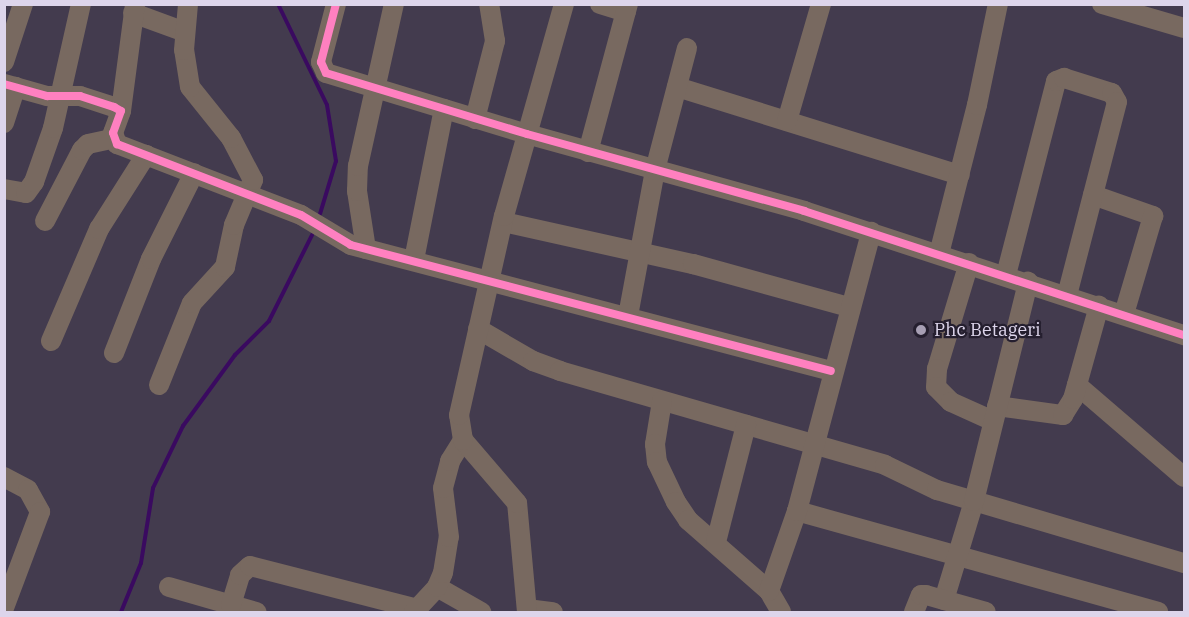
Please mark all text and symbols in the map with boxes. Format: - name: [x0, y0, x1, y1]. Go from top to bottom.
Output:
- place label: Phc Betageri: [934, 319, 1041, 341]
- marker: Phc Betageri: [912, 321, 930, 339]

